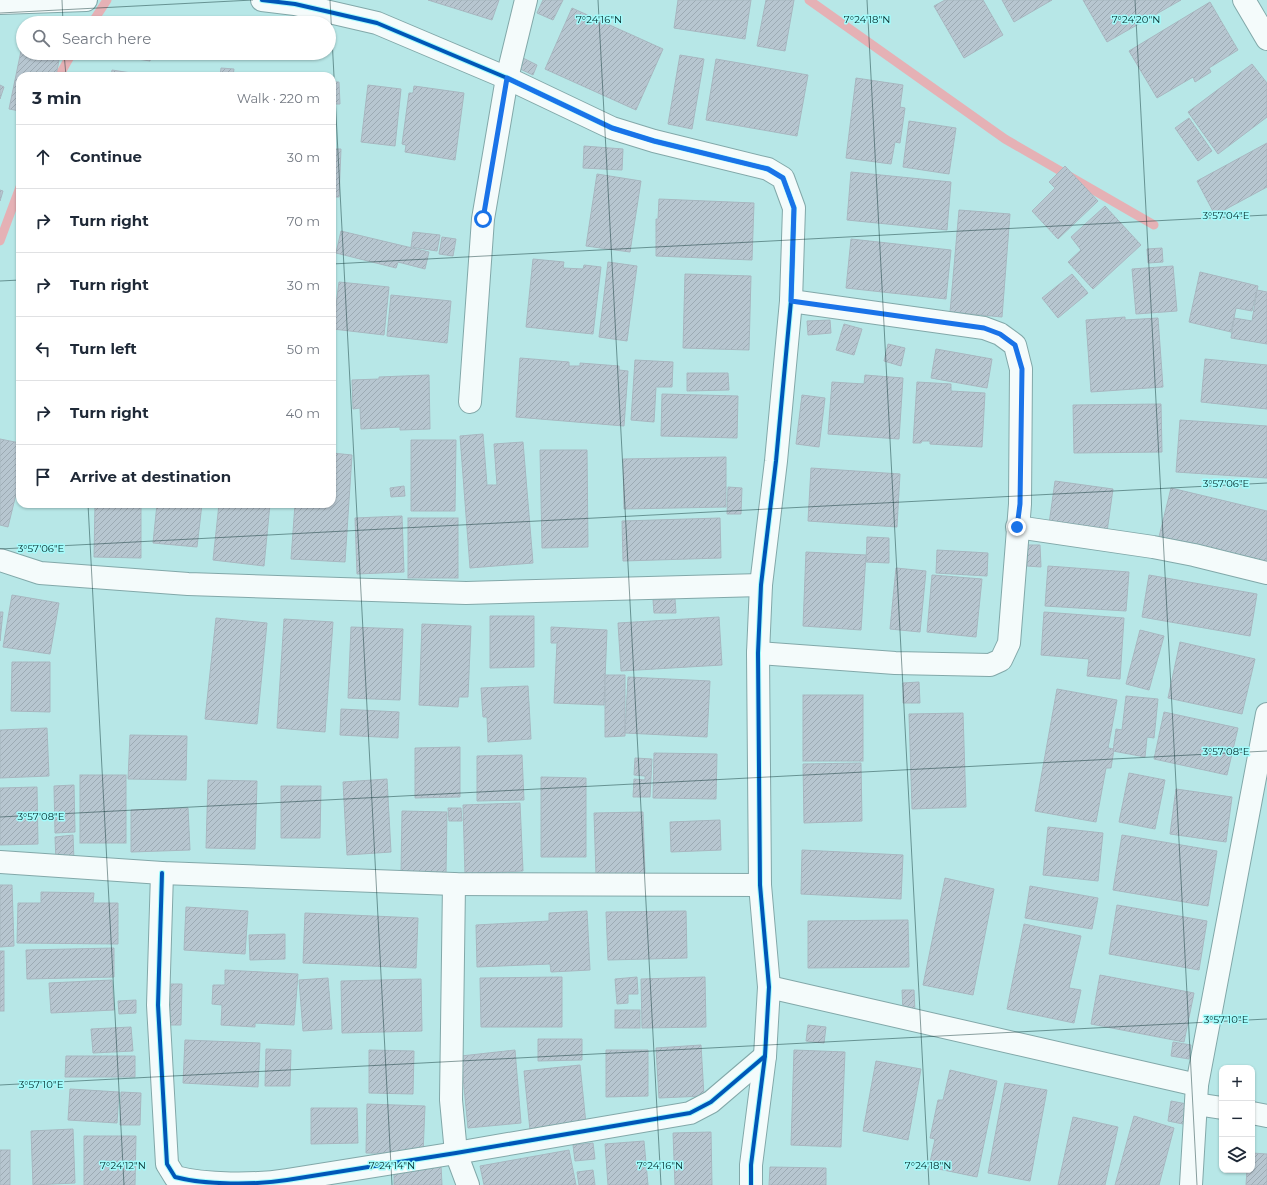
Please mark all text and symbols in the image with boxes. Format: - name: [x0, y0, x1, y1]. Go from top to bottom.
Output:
- text: 7°24'16"N: [576, 13, 622, 26]
- text: 7°24'18"N: [844, 13, 890, 26]
- text: 7°24'20"N: [1112, 13, 1160, 26]
- search box: [16, 16, 336, 60]
- icon: search: [30, 27, 52, 49]
- text: Search here: [62, 29, 151, 48]
- text: 3 min: [32, 88, 82, 108]
- text: Walk · 220 m: [237, 90, 320, 106]
- icon: ahead: [32, 146, 54, 168]
- text: Continue: [70, 147, 142, 166]
- text: 30 m: [287, 149, 320, 165]
- text: 3°57'04"E: [1203, 209, 1250, 222]
- icon: right: [32, 210, 54, 232]
- route start: [474, 210, 492, 228]
- text: Turn right: [70, 211, 149, 230]
- text: 70 m: [287, 213, 320, 229]
- icon: right: [32, 274, 54, 296]
- text: Turn right: [70, 275, 149, 294]
- text: 30 m: [287, 277, 320, 293]
- icon: left: [32, 338, 54, 360]
- text: Turn left: [70, 339, 137, 358]
- text: 50 m: [287, 341, 320, 357]
- icon: right: [32, 402, 54, 424]
- text: Turn right: [70, 403, 149, 422]
- text: 40 m: [286, 405, 320, 421]
- icon: arrive: [32, 466, 54, 488]
- text: Arrive at destination: [70, 467, 231, 486]
- text: 3°57'06"E: [1203, 477, 1250, 490]
- route end: [1008, 518, 1026, 536]
- text: 3°57'06"E: [18, 542, 65, 555]
- text: 3°57'08"E: [1202, 745, 1250, 758]
- text: 3°57'08"E: [17, 810, 65, 823]
- text: 3°57'10"E: [1204, 1013, 1249, 1026]
- map controls: [1219, 1065, 1255, 1173]
- button: +: [1219, 1065, 1255, 1101]
- text: 3°57'10"E: [19, 1078, 64, 1091]
- button: −: [1219, 1101, 1255, 1137]
- button: layers: [1219, 1137, 1255, 1173]
- text: 7°24'12"N: [100, 1159, 146, 1172]
- text: 7°24'14"N: [369, 1159, 415, 1172]
- text: 7°24'16"N: [637, 1159, 683, 1172]
- text: 7°24'18"N: [905, 1159, 951, 1172]

